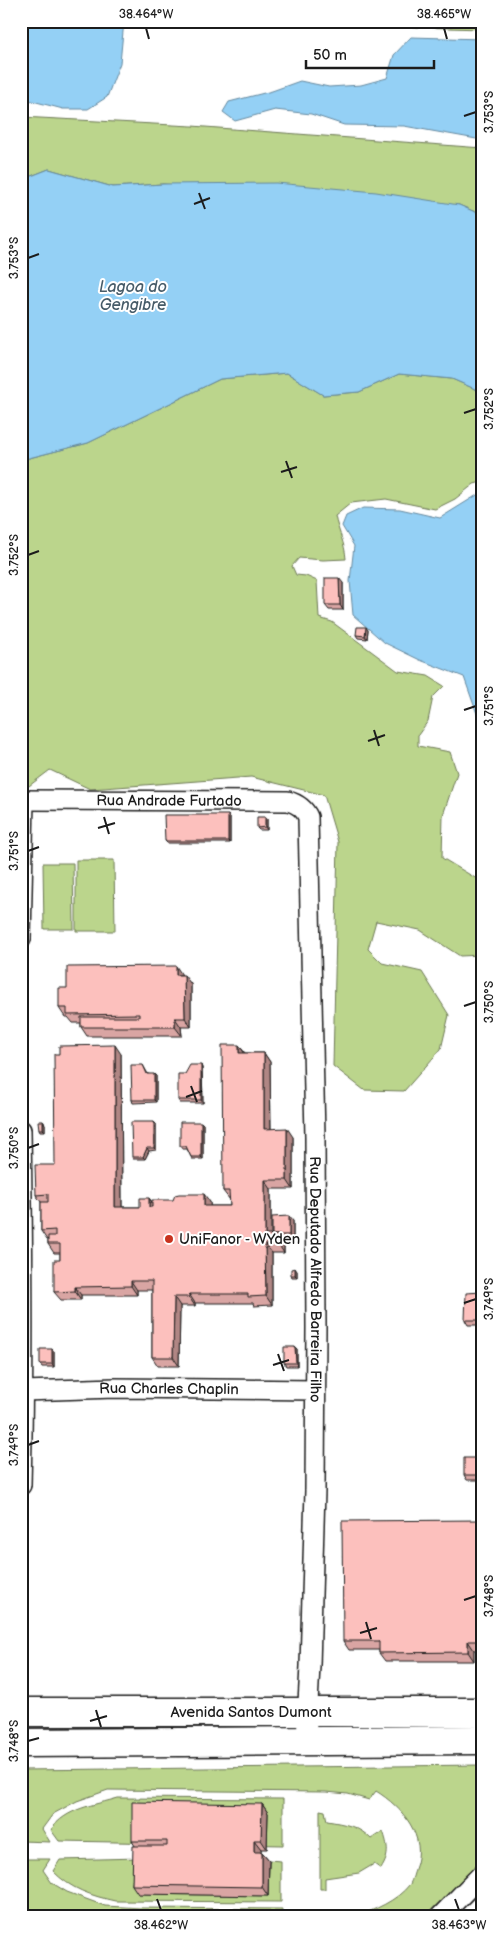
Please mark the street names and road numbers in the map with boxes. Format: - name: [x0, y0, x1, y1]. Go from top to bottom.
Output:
- street label: Rua Andrade Furtado: [96, 791, 242, 810]
- street label: Rua Deputado Alfredo Barreira Filho: [306, 1156, 326, 1403]
- street label: Rua Charles Chaplin: [99, 1378, 239, 1399]
- street label: Avenida Santos Dumont: [170, 1703, 332, 1722]

